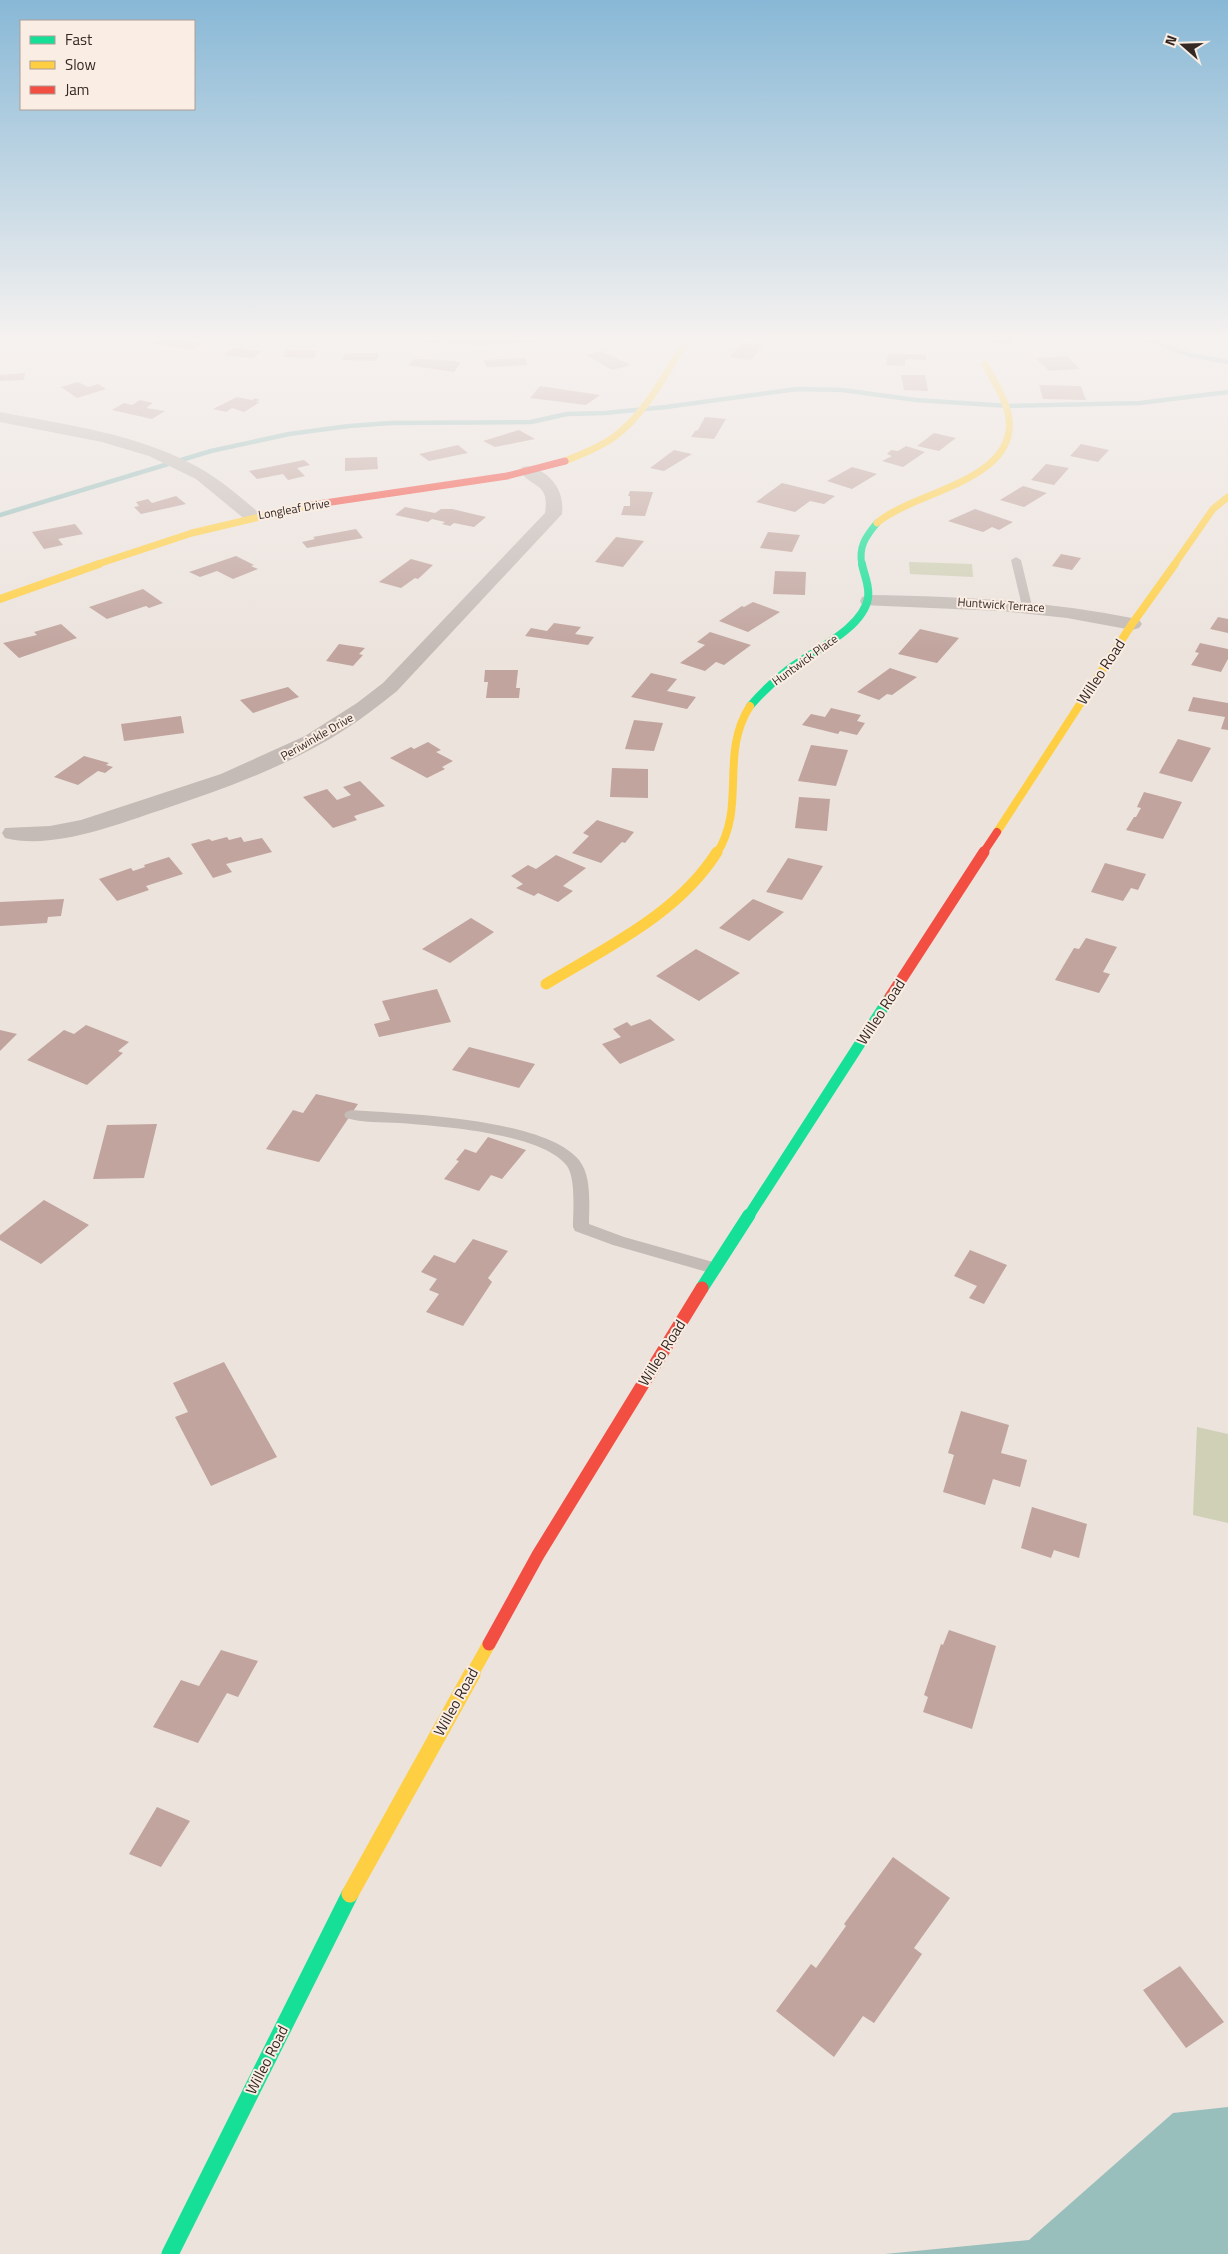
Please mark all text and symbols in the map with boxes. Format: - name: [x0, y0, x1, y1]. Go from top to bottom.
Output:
- legend: [20, 20, 195, 110]
- north arrow: [1158, 20, 1208, 70]
- text: Fast: [65, 28, 93, 51]
- text: N: [1159, 32, 1182, 49]
- text: Slow: [65, 53, 96, 76]
- text: Jam: [65, 78, 89, 101]
- street label: Longleaf Drive: [257, 493, 331, 524]
- street label: Huntwick Terrace: [957, 592, 1045, 617]
- street label: Huntwick Place: [768, 629, 842, 690]
- street label: Willeo Road: [1071, 634, 1131, 709]
- street label: Periwinkle Drive: [277, 708, 357, 765]
- street label: Willeo Road: [851, 974, 911, 1049]
- street label: Willeo Road: [632, 1315, 691, 1391]
- street label: Willeo Road: [427, 1663, 484, 1740]
- street label: Willeo Road: [239, 2021, 294, 2098]

